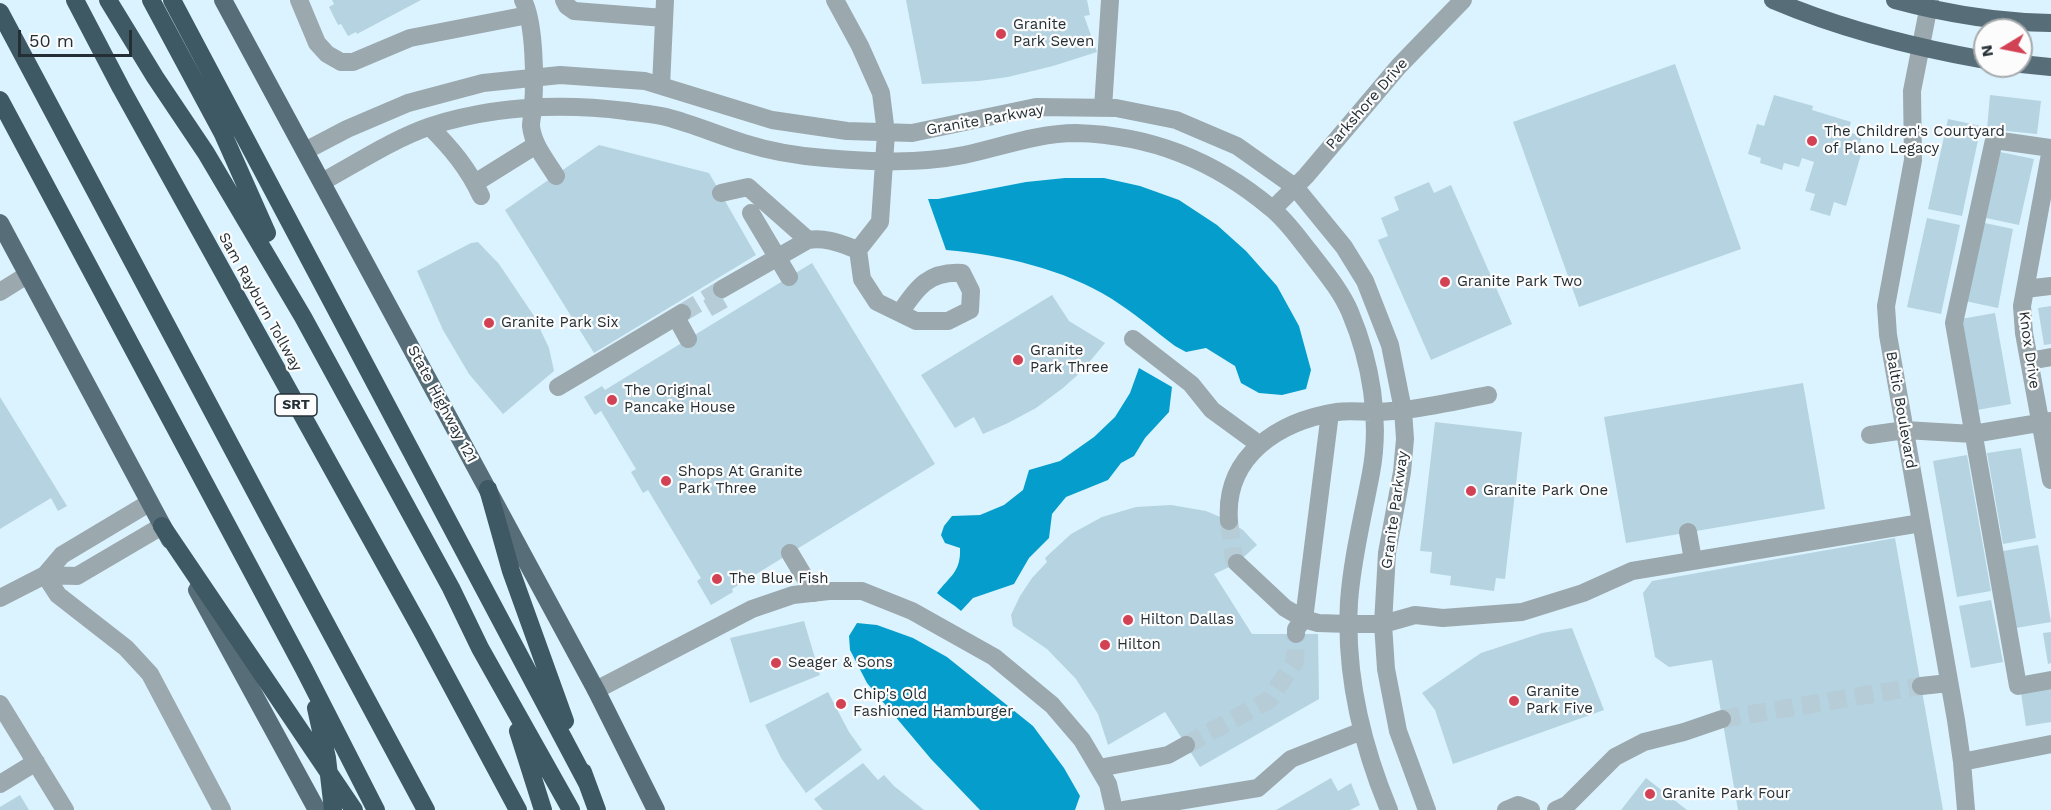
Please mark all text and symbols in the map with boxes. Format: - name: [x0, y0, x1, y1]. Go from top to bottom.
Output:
- place label: Granite Park Seven: [1013, 16, 1094, 51]
- scale bar: [21, 18, 135, 56]
- north arrow: [1973, 18, 2033, 78]
- marker: Granite Park Seven: [994, 27, 1008, 41]
- text: 50 m: [29, 30, 74, 51]
- text: N: [1976, 43, 1997, 58]
- street label: Parkshore Drive: [1322, 55, 1412, 153]
- street label: Granite Parkway: [925, 101, 1045, 139]
- place label: The Children's Courtyard of Plano Legacy: [1824, 123, 2005, 158]
- marker: The Children's Courtyard of Plano Legacy: [1805, 134, 1819, 148]
- street label: Sam Rayburn Tollway: [214, 229, 306, 375]
- place label: Granite Park Two: [1457, 273, 1582, 291]
- marker: Granite Park Two: [1438, 275, 1452, 289]
- street label: Knox Drive: [2015, 310, 2043, 390]
- place label: Granite Park Six: [501, 314, 618, 332]
- marker: Granite Park Six: [482, 316, 496, 330]
- street label: State Highway 121: [404, 342, 480, 466]
- place label: Granite Park Three: [1030, 342, 1109, 377]
- street label: Baltic Boulevard: [1882, 350, 1920, 470]
- marker: Granite Park Three: [1011, 353, 1025, 367]
- place label: The Original Pancake House: [624, 382, 736, 417]
- marker: The Original Pancake House: [605, 393, 619, 407]
- road number: SRT: [275, 394, 317, 416]
- street label: Granite Parkway: [1378, 450, 1412, 570]
- place label: Shops At Granite Park Three: [678, 463, 803, 498]
- marker: Shops At Granite Park Three: [659, 474, 673, 488]
- place label: Granite Park One: [1483, 482, 1608, 500]
- marker: Granite Park One: [1464, 484, 1478, 498]
- place label: The Blue Fish: [729, 570, 829, 588]
- marker: The Blue Fish: [710, 572, 724, 586]
- place label: Hilton Dallas: [1140, 611, 1234, 629]
- marker: Hilton Dallas: [1121, 613, 1135, 627]
- place label: Hilton: [1117, 636, 1161, 654]
- marker: Hilton: [1098, 638, 1112, 652]
- place label: Seager & Sons: [788, 654, 893, 672]
- marker: Seager & Sons: [769, 656, 783, 670]
- place label: Granite Park Five: [1526, 683, 1593, 718]
- place label: Chip's Old Fashioned Hamburger: [853, 686, 1013, 721]
- marker: Granite Park Five: [1507, 694, 1521, 708]
- marker: Chip's Old Fashioned Hamburger: [834, 697, 848, 711]
- place label: Granite Park Four: [1662, 785, 1791, 803]
- marker: Granite Park Four: [1643, 787, 1657, 801]

